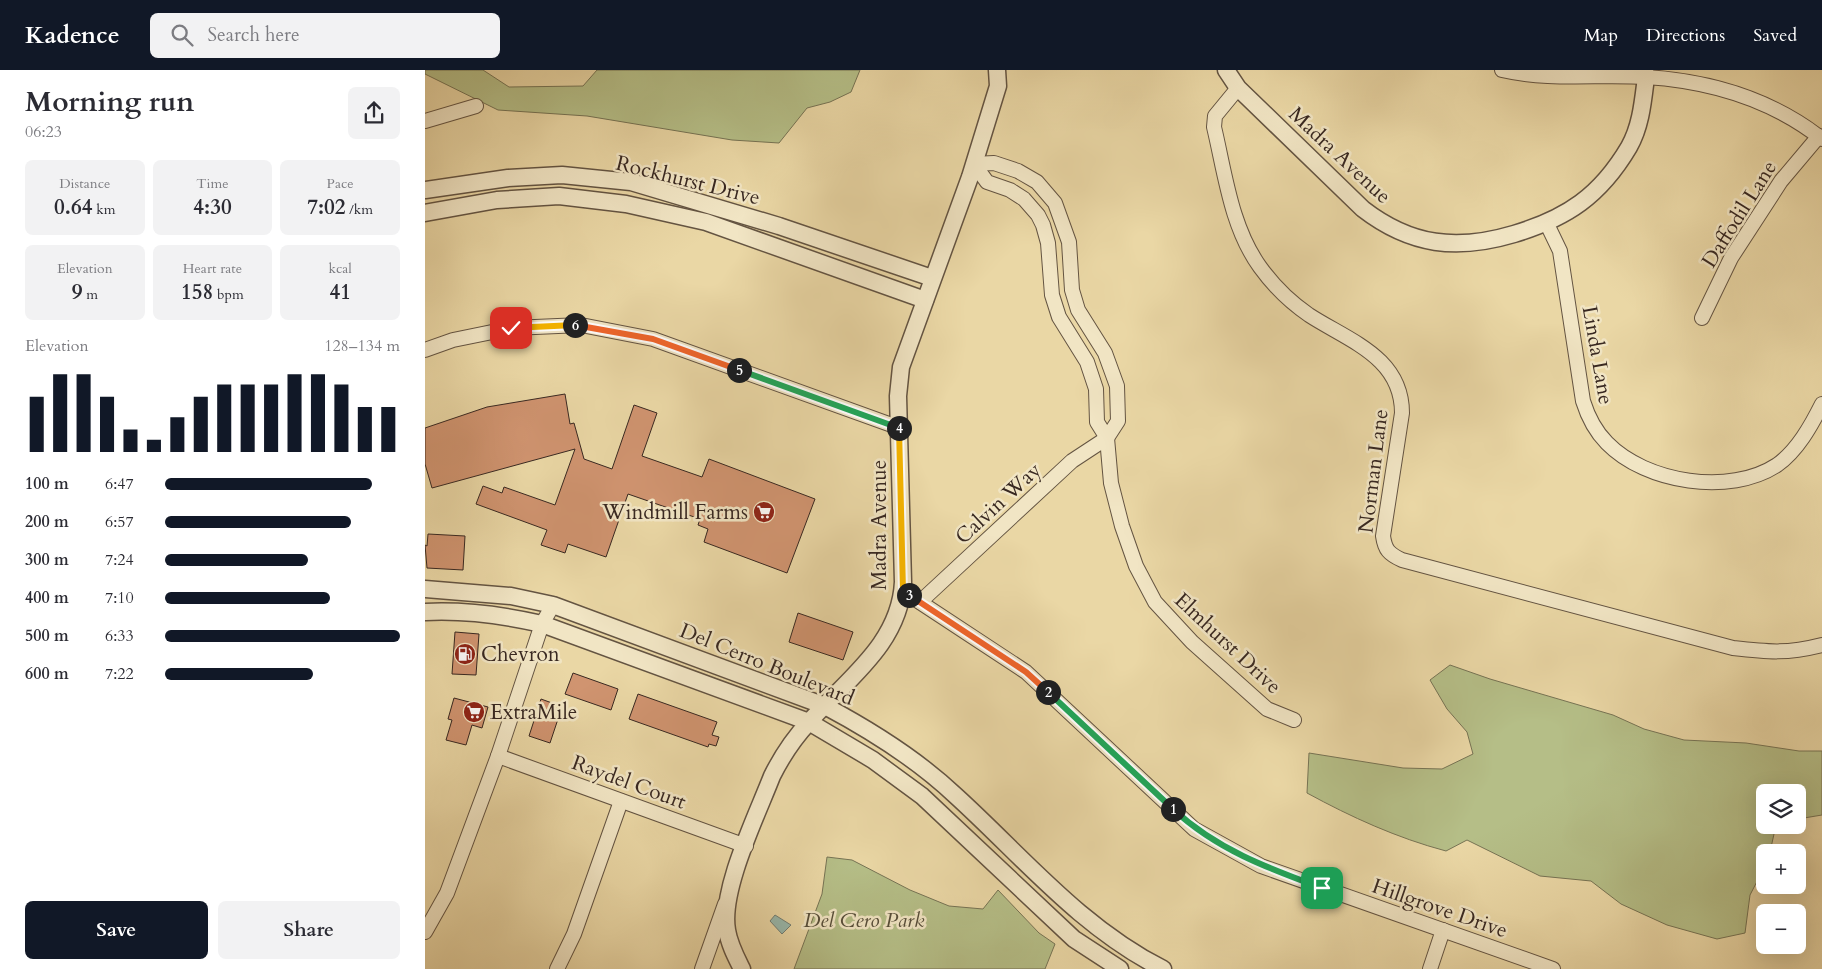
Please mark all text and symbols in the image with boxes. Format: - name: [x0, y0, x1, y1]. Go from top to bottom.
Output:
- search box: [150, 13, 500, 58]
- text: Kadence: [25, 19, 120, 52]
- icon: search: [168, 21, 196, 49]
- text: Search here: [208, 22, 300, 48]
- text: Map: [1584, 23, 1618, 48]
- text: Directions: [1646, 23, 1725, 48]
- text: Saved: [1753, 23, 1797, 48]
- text: Morning run: [25, 83, 194, 121]
- button: share: [348, 87, 400, 139]
- street label: Madra Avenue: [1282, 100, 1397, 210]
- text: 06:23: [25, 121, 62, 143]
- street label: Rockhurst Drive: [613, 149, 763, 212]
- street label: Daffodil Lane: [1695, 155, 1784, 273]
- text: Distance: [59, 174, 110, 193]
- text: Time: [196, 174, 229, 193]
- text: Pace: [327, 174, 354, 193]
- text: 0.64: [54, 193, 92, 222]
- text: 4:30: [193, 193, 232, 222]
- text: 7:02: [307, 193, 346, 222]
- text: km: [92, 200, 116, 219]
- text: /km: [346, 200, 373, 219]
- text: Elevation: [57, 259, 113, 278]
- text: Heart rate: [183, 259, 242, 278]
- text: kcal: [328, 259, 352, 278]
- text: 9: [72, 278, 82, 307]
- text: 158: [181, 278, 213, 307]
- text: 41: [329, 278, 351, 307]
- text: m: [82, 285, 98, 304]
- text: bpm: [213, 285, 244, 304]
- street label: Linda Lane: [1575, 303, 1620, 407]
- pin: [490, 307, 532, 349]
- pin: 6: [563, 312, 587, 338]
- icon: check: [497, 314, 525, 342]
- text: 6: [572, 316, 579, 335]
- text: Elevation: [25, 335, 89, 357]
- text: 128–134 m: [324, 335, 400, 357]
- pin: 5: [727, 358, 751, 382]
- text: 5: [736, 361, 743, 380]
- street label: Norman Lane: [1352, 407, 1395, 535]
- pin: 4: [887, 416, 911, 440]
- text: 4: [896, 419, 903, 438]
- street label: Calvin Way: [949, 456, 1048, 551]
- street label: Madra Avenue: [865, 460, 894, 590]
- text: 100 m: [25, 473, 69, 495]
- text: 6:47: [105, 473, 134, 495]
- place label: Windmill Farms: [601, 498, 748, 527]
- supermarket icon: Windmill Farms: [752, 500, 776, 524]
- text: 200 m: [25, 511, 69, 533]
- text: 6:57: [105, 511, 134, 533]
- text: 300 m: [25, 549, 69, 571]
- text: 7:24: [105, 549, 134, 571]
- pin: 3: [897, 582, 921, 608]
- text: 3: [906, 586, 913, 605]
- street label: Elmhurst Drive: [1168, 586, 1288, 701]
- text: 400 m: [25, 587, 69, 609]
- text: 7:10: [105, 587, 134, 609]
- street label: Del Cerro Boulevard: [675, 616, 858, 713]
- text: 500 m: [25, 625, 69, 647]
- text: 6:33: [105, 625, 134, 647]
- place label: Chevron: [481, 640, 560, 669]
- fuel station icon: Chevron: [453, 642, 477, 666]
- text: 600 m: [25, 663, 69, 685]
- text: 7:22: [105, 663, 134, 685]
- pin: 2: [1035, 680, 1061, 704]
- text: 2: [1045, 683, 1052, 702]
- place label: ExtraMile: [490, 698, 577, 727]
- supermarket icon: ExtraMile: [462, 700, 486, 724]
- street label: Raydel Court: [568, 748, 690, 817]
- map controls: [1756, 784, 1806, 954]
- button: layers: [1756, 784, 1806, 834]
- pin: 1: [1161, 796, 1185, 822]
- text: 1: [1170, 800, 1177, 819]
- button: +: [1756, 844, 1806, 894]
- pin: [1301, 867, 1343, 909]
- street label: Hillgrove Drive: [1368, 872, 1511, 945]
- icon: arrive: [1308, 874, 1336, 902]
- button: Save: [25, 901, 208, 959]
- button: Share: [218, 901, 400, 959]
- button: −: [1756, 904, 1806, 954]
- park label: Del Cero Park: [804, 906, 925, 935]

